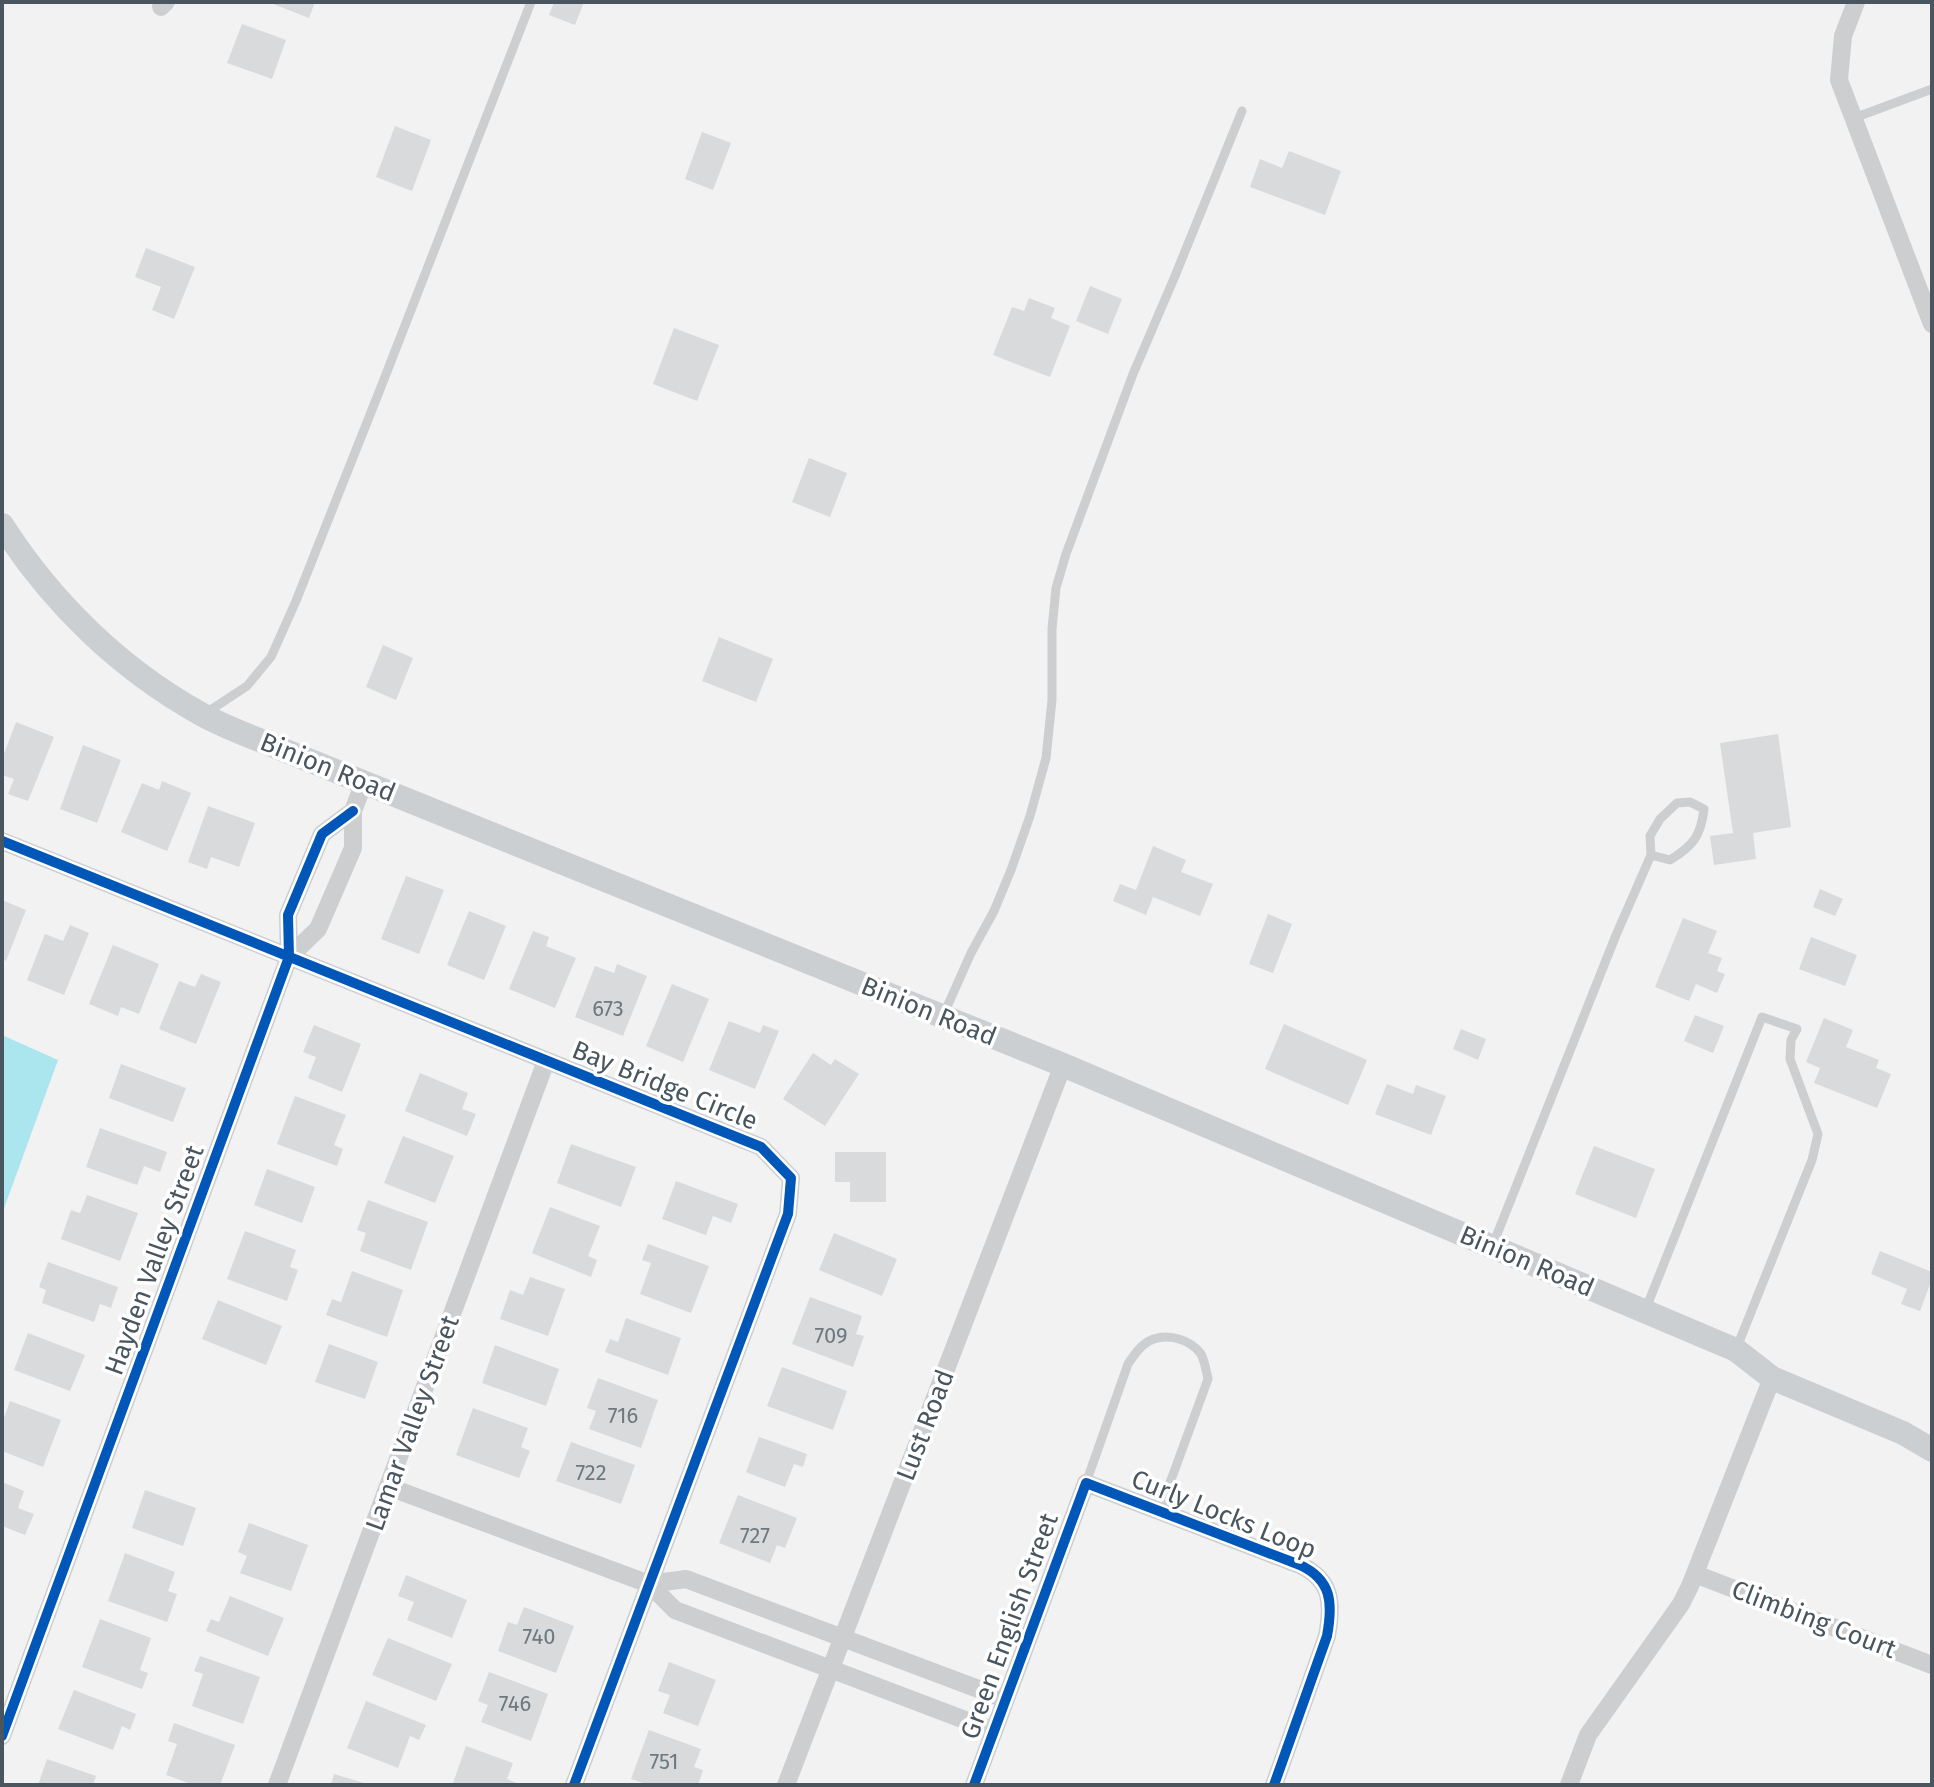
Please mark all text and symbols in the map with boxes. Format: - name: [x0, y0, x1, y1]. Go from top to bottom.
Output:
- street label: Binion Road: [256, 726, 400, 809]
- street label: Binion Road: [857, 970, 1001, 1053]
- house number: 673: [592, 995, 624, 1022]
- street label: Bay Bridge Circle: [568, 1034, 762, 1137]
- street label: Hayden Valley Street: [98, 1140, 211, 1379]
- street label: Binion Road: [1455, 1219, 1599, 1304]
- street label: Lamar Valley Street: [359, 1311, 466, 1535]
- house number: 709: [814, 1322, 848, 1349]
- street label: Lust Road: [890, 1365, 961, 1485]
- house number: 716: [608, 1402, 638, 1429]
- house number: 722: [575, 1459, 607, 1486]
- street label: Curly Locks Loop: [1127, 1463, 1321, 1566]
- street label: Green English Street: [954, 1508, 1065, 1743]
- house number: 727: [740, 1522, 770, 1549]
- street label: Climbing Court: [1727, 1574, 1901, 1665]
- house number: 740: [523, 1623, 555, 1650]
- house number: 746: [499, 1690, 531, 1717]
- house number: 751: [650, 1748, 678, 1775]

